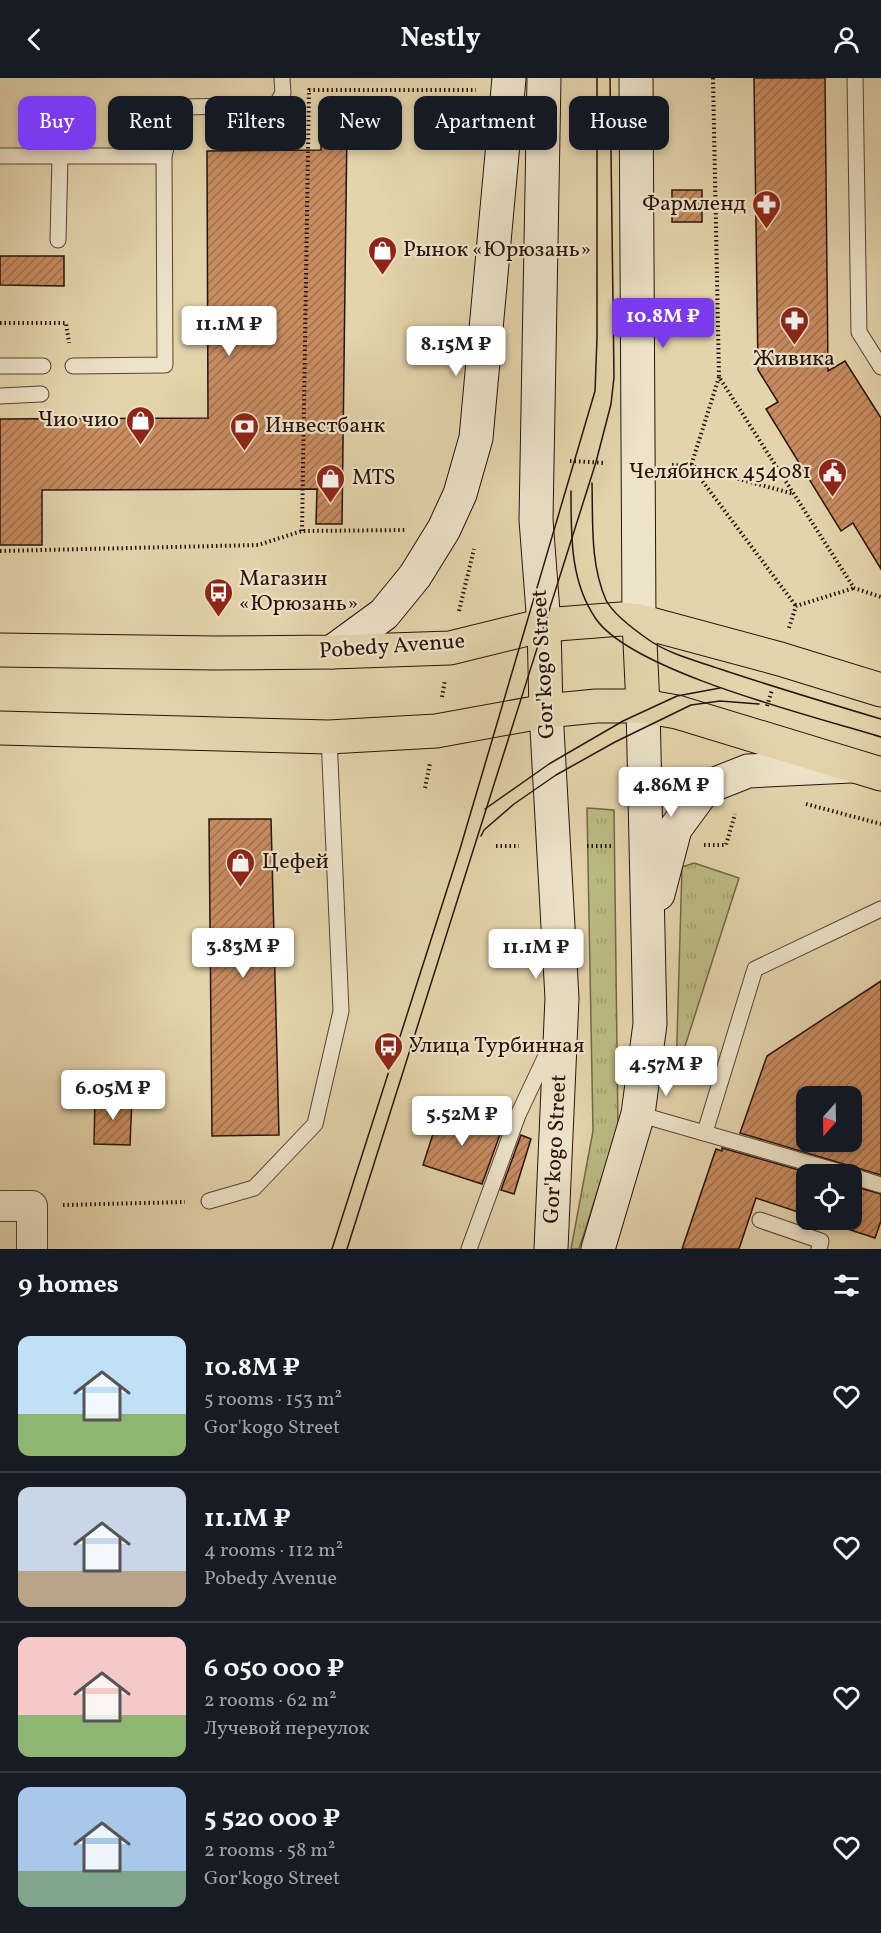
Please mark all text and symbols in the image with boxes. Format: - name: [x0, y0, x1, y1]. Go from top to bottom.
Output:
- text: Nestly: [400, 20, 481, 58]
- icon: back: [18, 23, 51, 56]
- icon: person: [830, 23, 863, 56]
- chip: Buy: [18, 96, 96, 150]
- chip: Rent: [108, 96, 193, 150]
- chip: Filters: [205, 96, 306, 150]
- chip: New: [318, 96, 402, 150]
- chip: Apartment: [414, 96, 557, 150]
- chip: House: [569, 96, 669, 150]
- pharmacy icon: Фармленд: [751, 188, 783, 230]
- place label: Фармленд: [642, 189, 747, 220]
- shop icon: Рынок «Юрюзань»: [366, 234, 398, 276]
- place label: Рынок «Юрюзань»: [403, 235, 591, 266]
- pin: 10.8M ₽: [608, 298, 718, 349]
- text: 10.8M ₽: [626, 303, 700, 331]
- pharmacy icon: Живика: [778, 304, 810, 346]
- pin: 11.1M ₽: [174, 306, 284, 357]
- text: 11.1M ₽: [196, 311, 262, 339]
- pin: 8.15M ₽: [401, 326, 511, 377]
- text: 8.15M ₽: [421, 331, 491, 359]
- place label: Живика: [753, 344, 835, 375]
- shop icon: Чио чио: [124, 404, 156, 446]
- place label: Чио чио: [38, 405, 119, 436]
- bank icon: Инвестбанк: [228, 410, 260, 452]
- place label: Инвестбанк: [265, 411, 386, 442]
- public building icon: Челябинск 454081: [816, 456, 848, 498]
- place label: Челябинск 454081: [629, 457, 811, 488]
- shop icon: MTS: [315, 462, 347, 504]
- place label: MTS: [352, 463, 396, 494]
- place label: Магазин «Юрюзань»: [239, 564, 358, 620]
- bus stop icon: Магазин «Юрюзань»: [202, 576, 234, 618]
- street label: Gor'kogo Street: [525, 588, 563, 740]
- street label: Pobedy Avenue: [318, 626, 466, 668]
- pin: 4.86M ₽: [616, 767, 726, 818]
- text: 4.86M ₽: [633, 772, 709, 800]
- shop icon: Цефей: [225, 846, 257, 888]
- place label: Цефей: [262, 847, 329, 878]
- pin: 3.83M ₽: [188, 928, 298, 979]
- pin: 11.1M ₽: [481, 929, 591, 980]
- text: 3.83M ₽: [206, 933, 280, 961]
- text: 11.1M ₽: [503, 934, 569, 962]
- bus stop icon: Улица Турбинная: [372, 1030, 404, 1072]
- place label: Улица Турбинная: [409, 1031, 584, 1062]
- pin: 4.57M ₽: [611, 1046, 721, 1097]
- text: 4.57M ₽: [629, 1051, 703, 1079]
- pin: 6.05M ₽: [58, 1070, 168, 1121]
- street label: Gor'kogo Street: [537, 1073, 575, 1225]
- text: 6.05M ₽: [75, 1075, 151, 1103]
- north arrow: [796, 1086, 862, 1152]
- map controls: [796, 1086, 862, 1230]
- pin: 5.52M ₽: [407, 1096, 517, 1147]
- text: 5.52M ₽: [426, 1101, 498, 1129]
- button: locate: [796, 1164, 862, 1230]
- text: 9 homes: [18, 1267, 119, 1303]
- icon: filters: [830, 1269, 863, 1302]
- text: 10.8M ₽: [204, 1350, 300, 1386]
- icon: home: [66, 1360, 138, 1432]
- icon: heart: [830, 1380, 863, 1413]
- text: 5 rooms · 153 m²: [204, 1386, 342, 1414]
- text: Gor'kogo Street: [204, 1414, 340, 1442]
- text: 11.1M ₽: [204, 1501, 291, 1537]
- icon: home: [66, 1511, 138, 1583]
- icon: heart: [830, 1531, 863, 1564]
- text: 4 rooms · 112 m²: [204, 1537, 343, 1565]
- text: Pobedy Avenue: [204, 1565, 337, 1593]
- text: 6 050 000 ₽: [204, 1651, 344, 1687]
- icon: home: [66, 1661, 138, 1733]
- icon: heart: [830, 1681, 863, 1714]
- text: 2 rooms · 62 m²: [204, 1687, 337, 1715]
- text: Лучевой переулок: [204, 1715, 369, 1743]
- text: 5 520 000 ₽: [204, 1801, 340, 1837]
- icon: home: [66, 1811, 138, 1883]
- icon: heart: [830, 1831, 863, 1864]
- text: 2 rooms · 58 m²: [204, 1837, 335, 1865]
- text: Gor'kogo Street: [204, 1865, 340, 1893]

